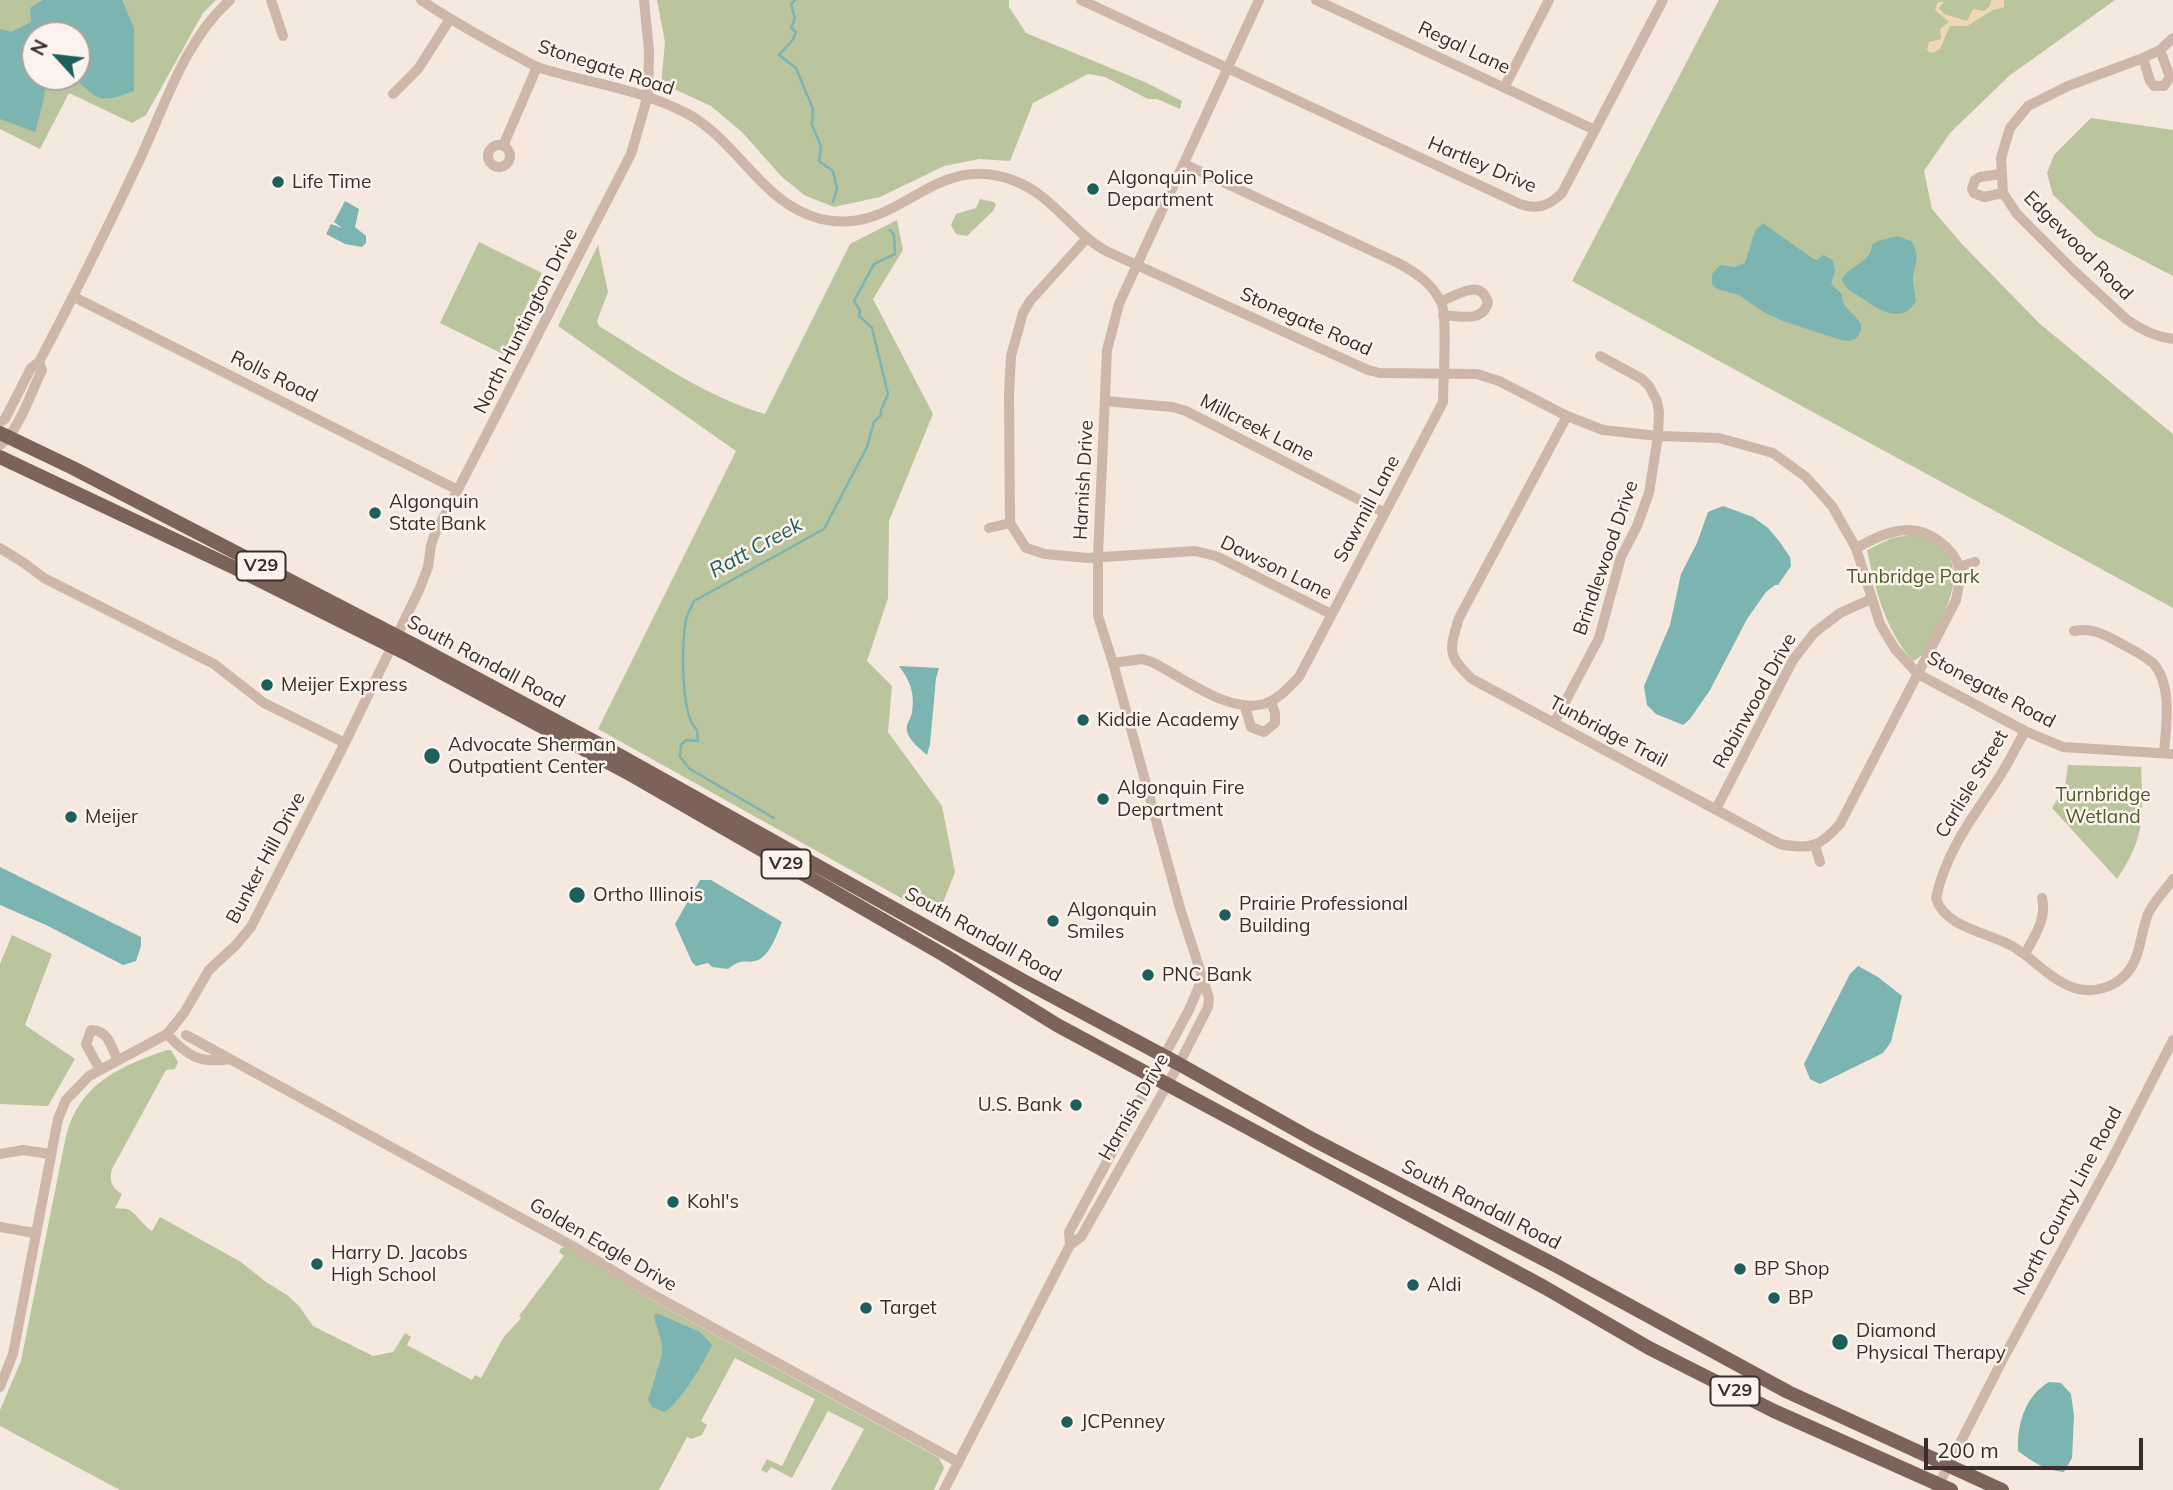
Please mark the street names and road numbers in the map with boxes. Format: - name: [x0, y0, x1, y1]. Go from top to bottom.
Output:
- street label: Regal Lane: [1414, 17, 1514, 79]
- street label: Stonegate Road: [535, 35, 677, 101]
- street label: Hartley Drive: [1424, 132, 1540, 198]
- street label: Edgewood Road: [2019, 187, 2137, 305]
- street label: North Huntington Drive: [469, 224, 583, 418]
- street label: Stonegate Road: [1237, 283, 1375, 361]
- street label: Rolls Road: [227, 346, 321, 408]
- street label: Millcreek Lane: [1196, 390, 1318, 466]
- street label: Harnish Drive: [1069, 420, 1099, 540]
- street label: Sawmill Lane: [1329, 452, 1405, 566]
- street label: Brindlewood Drive: [1569, 478, 1643, 638]
- street label: Dawson Lane: [1216, 531, 1336, 605]
- road number: V29: [236, 552, 286, 580]
- street label: South Randall Road: [403, 611, 569, 713]
- street label: Robinwood Drive: [1708, 629, 1802, 773]
- street label: Stonegate Road: [1923, 647, 2059, 733]
- street label: Tunbridge Trail: [1545, 691, 1671, 773]
- street label: Carlisle Street: [1931, 726, 2013, 842]
- street label: Bunker Hill Drive: [222, 788, 310, 928]
- road number: V29: [762, 850, 810, 878]
- street label: South Randall Road: [901, 883, 1065, 987]
- street label: Harnish Drive: [1094, 1049, 1174, 1165]
- street label: North County Line Road: [2009, 1103, 2127, 1299]
- street label: South Randall Road: [1398, 1155, 1564, 1255]
- street label: Golden Eagle Drive: [525, 1193, 681, 1297]
- road number: V29: [1710, 1376, 1760, 1406]

